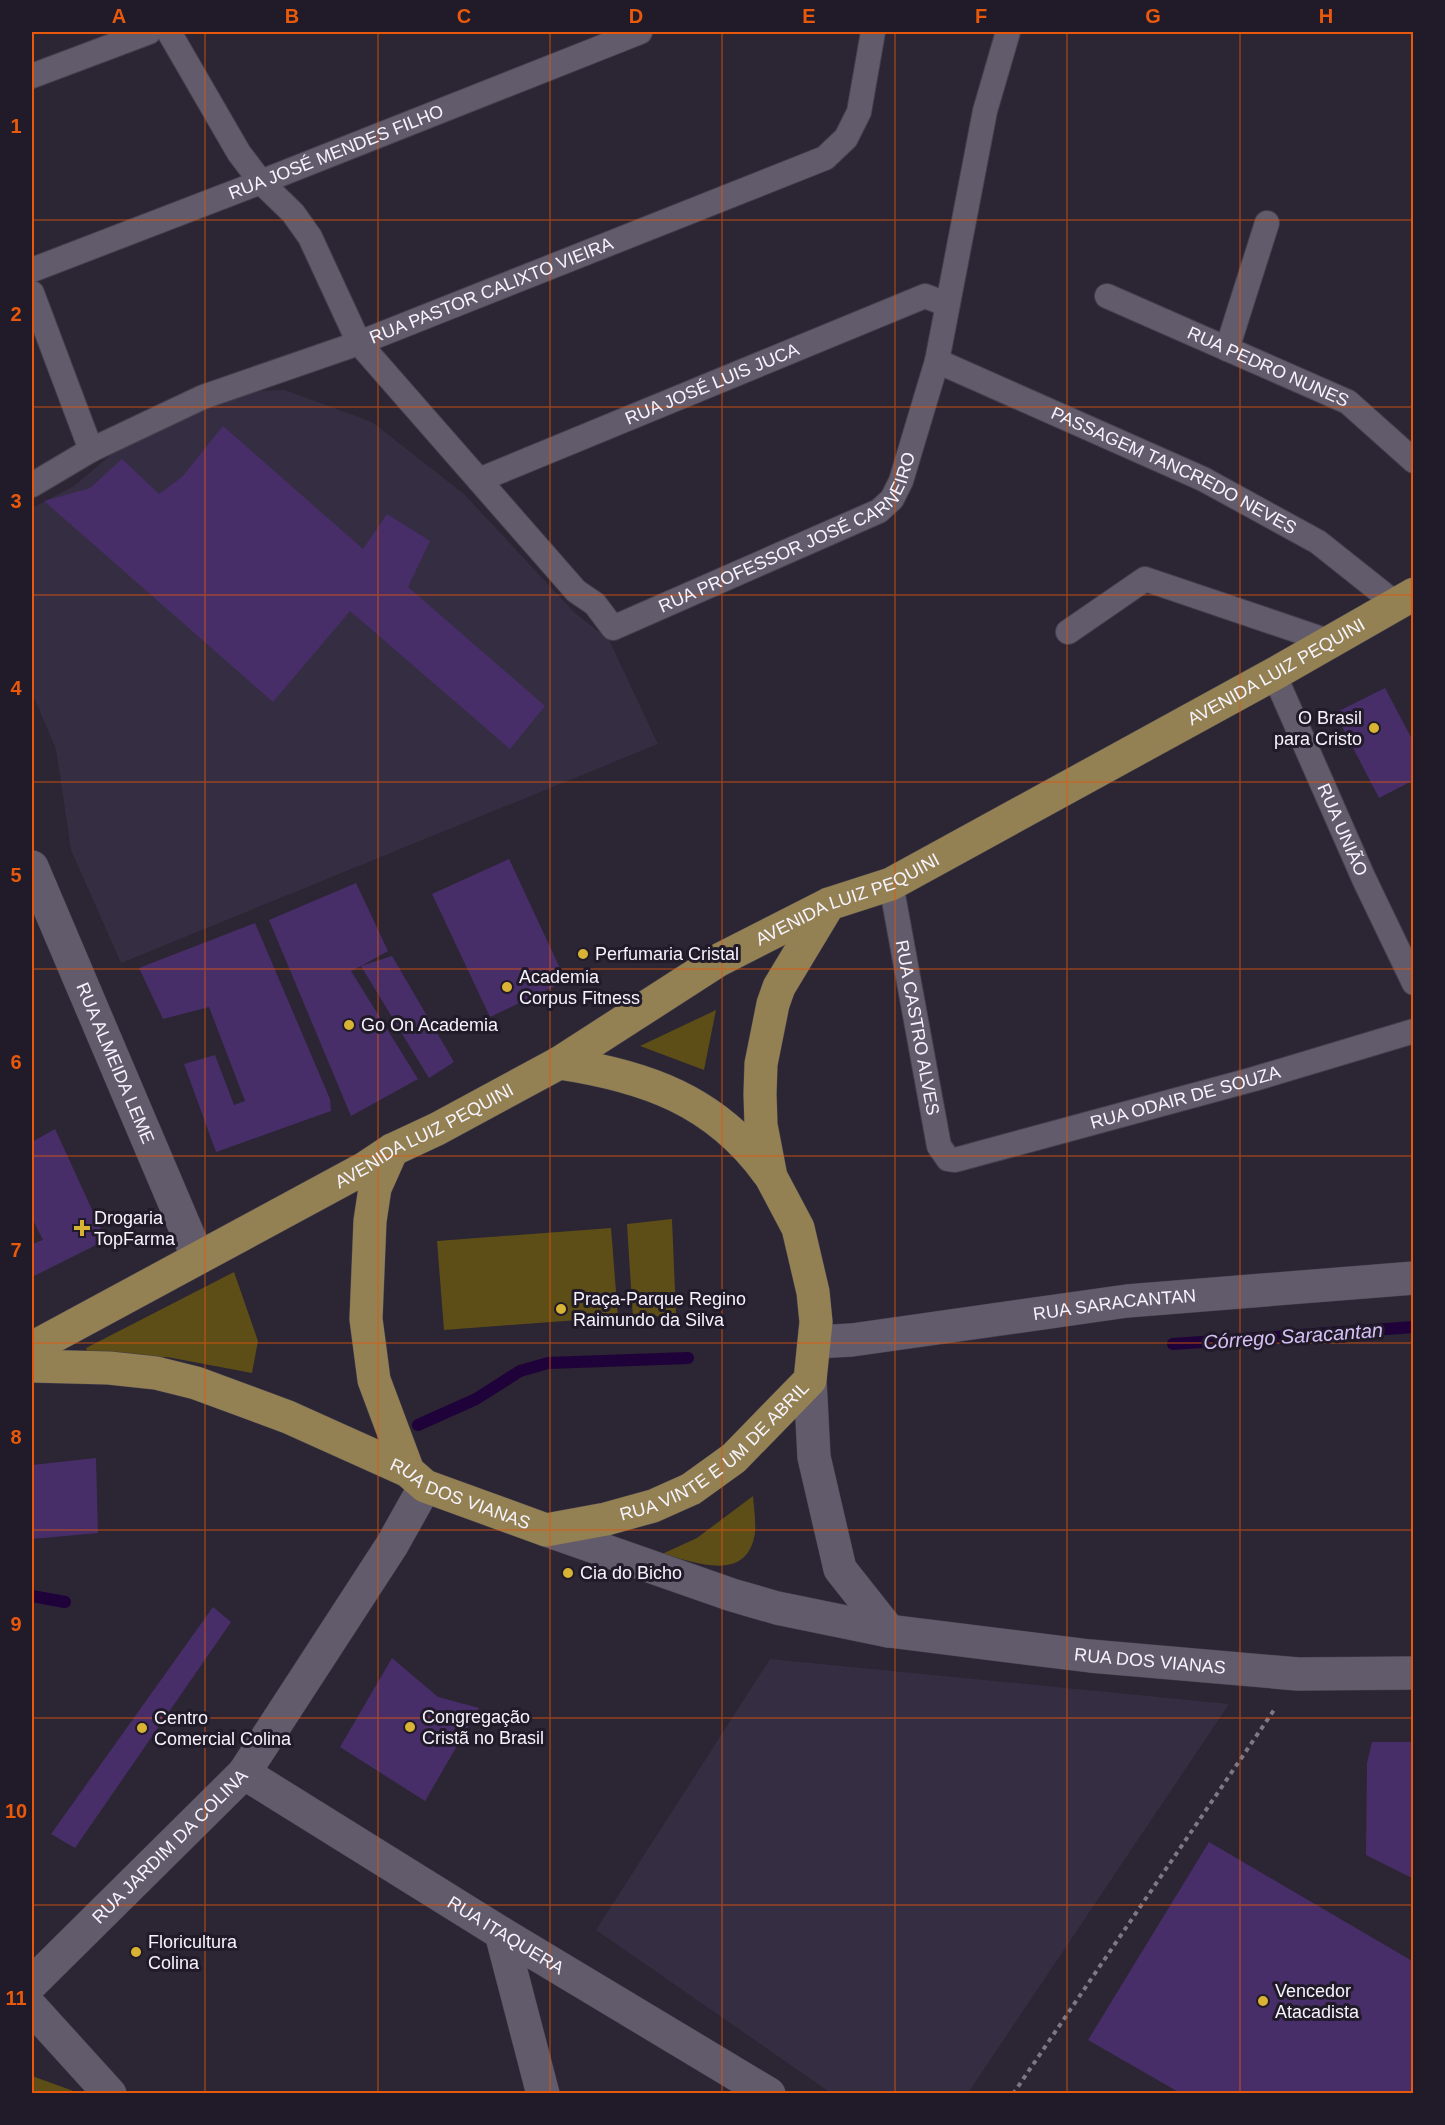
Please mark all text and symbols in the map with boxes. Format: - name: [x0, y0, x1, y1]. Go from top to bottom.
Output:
- text: A: [112, 5, 126, 27]
- text: B: [285, 5, 299, 27]
- text: C: [457, 5, 471, 27]
- text: D: [629, 5, 643, 27]
- text: E: [802, 5, 816, 27]
- text: F: [975, 5, 987, 27]
- text: G: [1145, 5, 1161, 27]
- text: H: [1319, 5, 1333, 27]
- street label: RUA JOSÉ MENDES FILHO: [226, 101, 446, 204]
- text: 1: [10, 115, 22, 137]
- street label: RUA PASTOR CALIXTO VIEIRA: [367, 233, 616, 348]
- text: 2: [10, 303, 22, 325]
- street label: RUA PEDRO NUNES: [1184, 323, 1352, 411]
- street label: RUA JOSÉ LUIS JUCA: [622, 339, 802, 429]
- street label: PASSAGEM TANCREDO NEVES: [1048, 403, 1300, 538]
- street label: RUA PROFESSOR JOSÉ CARNEIRO: [656, 450, 919, 617]
- text: 3: [10, 490, 22, 512]
- street label: AVENIDA LUIZ PEQUINI: [1184, 614, 1368, 729]
- text: 4: [10, 677, 22, 699]
- place label: O Brasil para Cristo: [1274, 708, 1362, 749]
- marker: O Brasil para Cristo: [1367, 721, 1381, 735]
- street label: RUA UNIÃO: [1313, 780, 1371, 879]
- street label: AVENIDA LUIZ PEQUINI: [752, 849, 943, 950]
- text: 5: [10, 864, 22, 886]
- street label: RUA CASTRO ALVES: [891, 938, 943, 1117]
- place label: Perfumaria Cristal: [595, 944, 739, 964]
- marker: Perfumaria Cristal: [576, 947, 590, 961]
- place label: Academia Corpus Fitness: [519, 967, 640, 1008]
- street label: RUA ALMEIDA LEME: [72, 979, 158, 1147]
- marker: Academia Corpus Fitness: [500, 980, 514, 994]
- place label: Go On Academia: [361, 1015, 499, 1035]
- marker: Go On Academia: [342, 1018, 356, 1032]
- text: 6: [10, 1051, 22, 1073]
- street label: RUA ODAIR DE SOUZA: [1088, 1062, 1283, 1133]
- street label: AVENIDA LUIZ PEQUINI: [332, 1080, 517, 1192]
- place label: Drogaria TopFarma: [94, 1208, 176, 1249]
- marker: Drogaria TopFarma: [75, 1221, 89, 1235]
- text: 7: [10, 1239, 22, 1261]
- street label: RUA SARACANTAN: [1032, 1286, 1197, 1324]
- place label: Praça-Parque Regino Raimundo da Silva: [573, 1289, 746, 1330]
- marker: Praça-Parque Regino Raimundo da Silva: [554, 1302, 568, 1316]
- water label: Córrego Saracantan: [1202, 1319, 1384, 1353]
- street label: RUA VINTE E UM DE ABRIL: [618, 1378, 813, 1525]
- text: 8: [10, 1426, 22, 1448]
- street label: RUA DOS VIANAS: [387, 1454, 533, 1533]
- place label: Cia do Bicho: [580, 1563, 682, 1583]
- marker: Cia do Bicho: [561, 1566, 575, 1580]
- text: 9: [10, 1613, 22, 1635]
- street label: RUA DOS VIANAS: [1073, 1644, 1227, 1678]
- place label: Congregação Cristã no Brasil: [422, 1707, 544, 1748]
- place label: Centro Comercial Colina: [154, 1708, 292, 1749]
- marker: Congregação Cristã no Brasil: [403, 1720, 417, 1734]
- marker: Centro Comercial Colina: [135, 1721, 149, 1735]
- street label: RUA JARDIM DA COLINA: [88, 1765, 252, 1928]
- text: 10: [5, 1800, 27, 1822]
- street label: RUA ITAQUERA: [444, 1892, 568, 1978]
- place label: Floricultura Colina: [148, 1932, 238, 1973]
- marker: Floricultura Colina: [129, 1945, 143, 1959]
- place label: Vencedor Atacadista: [1275, 1981, 1360, 2022]
- text: 11: [5, 1987, 27, 2009]
- marker: Vencedor Atacadista: [1256, 1994, 1270, 2008]

